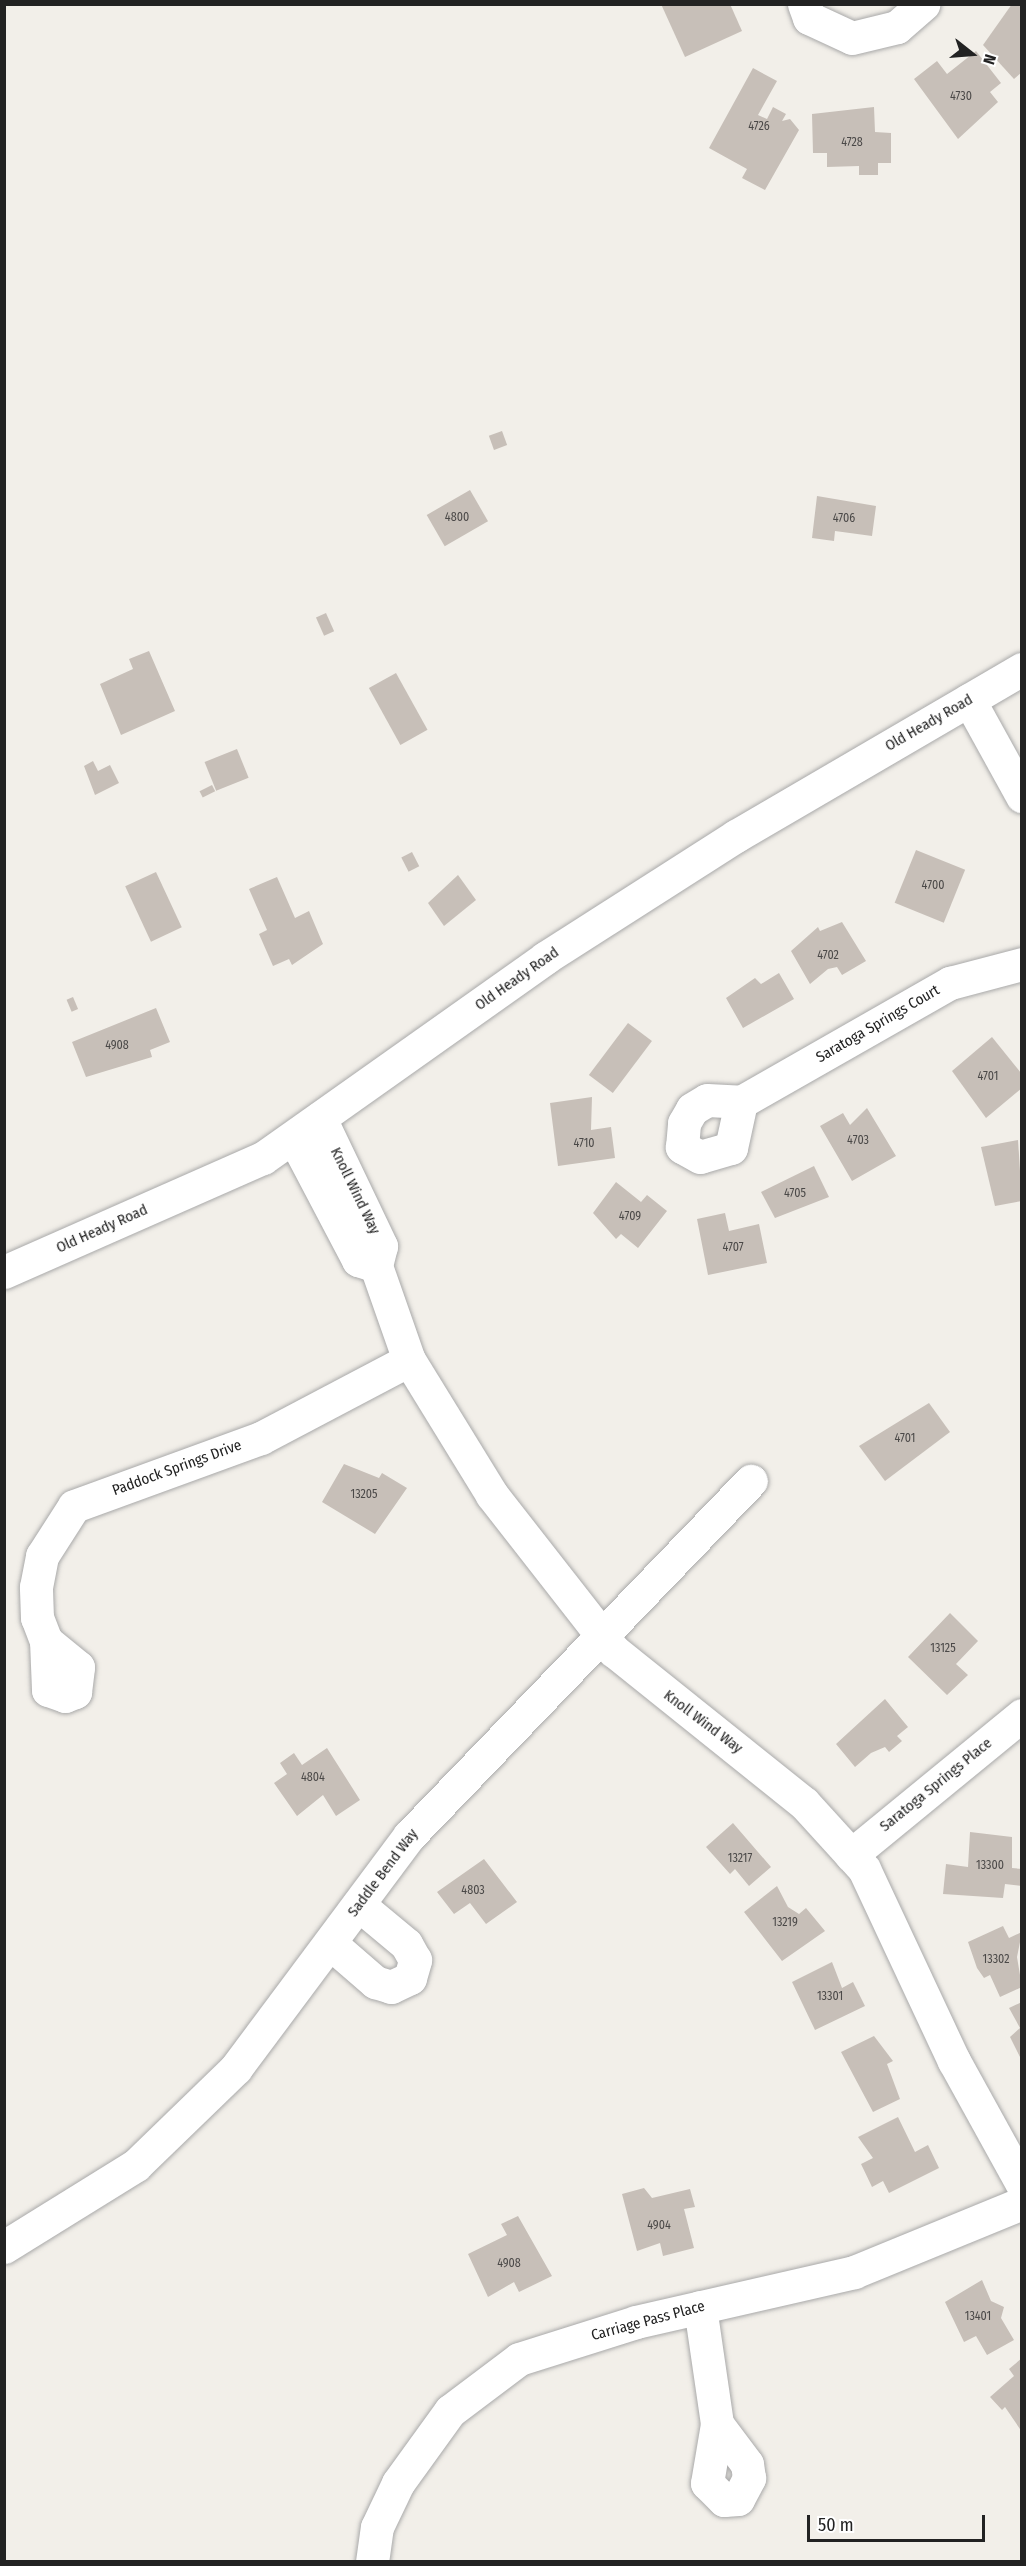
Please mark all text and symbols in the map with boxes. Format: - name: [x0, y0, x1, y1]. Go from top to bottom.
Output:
- north arrow: [942, 24, 1002, 84]
- text: N: [979, 52, 1000, 67]
- house number: 4730: [950, 90, 972, 104]
- house number: 4726: [748, 120, 770, 134]
- house number: 4728: [841, 136, 863, 150]
- house number: 4800: [445, 511, 469, 525]
- house number: 4706: [833, 512, 855, 526]
- street label: Old Heady Road: [882, 691, 976, 755]
- house number: 4700: [922, 879, 944, 893]
- street label: Old Heady Road: [472, 944, 562, 1014]
- house number: 4702: [817, 949, 839, 963]
- street label: Saratoga Springs Court: [813, 981, 943, 1067]
- house number: 4908: [105, 1039, 129, 1053]
- house number: 4701: [978, 1070, 998, 1084]
- house number: 4703: [847, 1134, 869, 1148]
- house number: 4710: [573, 1137, 595, 1151]
- street label: Knoll Wind Way: [326, 1145, 384, 1237]
- house number: 4705: [784, 1187, 806, 1201]
- street label: Old Heady Road: [54, 1201, 150, 1257]
- house number: 4709: [619, 1210, 641, 1224]
- house number: 4707: [722, 1241, 744, 1255]
- house number: 4701: [895, 1432, 915, 1446]
- street label: Paddock Springs Drive: [110, 1436, 244, 1500]
- house number: 13205: [350, 1488, 378, 1502]
- house number: 13125: [930, 1642, 956, 1656]
- street label: Knoll Wind Way: [660, 1686, 746, 1758]
- street label: Saratoga Springs Place: [876, 1734, 996, 1836]
- house number: 4804: [301, 1771, 325, 1785]
- street label: Saddle Bend Way: [344, 1826, 422, 1920]
- house number: 13217: [728, 1852, 752, 1866]
- house number: 13300: [976, 1859, 1004, 1873]
- house number: 4803: [461, 1884, 485, 1898]
- house number: 13219: [772, 1916, 798, 1930]
- house number: 13302: [983, 1953, 1009, 1967]
- house number: 13301: [817, 1990, 843, 2004]
- house number: 4904: [647, 2219, 671, 2233]
- house number: 4908: [497, 2257, 521, 2271]
- street label: Carriage Pass Place: [589, 2297, 707, 2345]
- house number: 13401: [965, 2310, 991, 2324]
- scale bar: [810, 2503, 988, 2541]
- text: 50 m: [818, 2514, 854, 2536]

